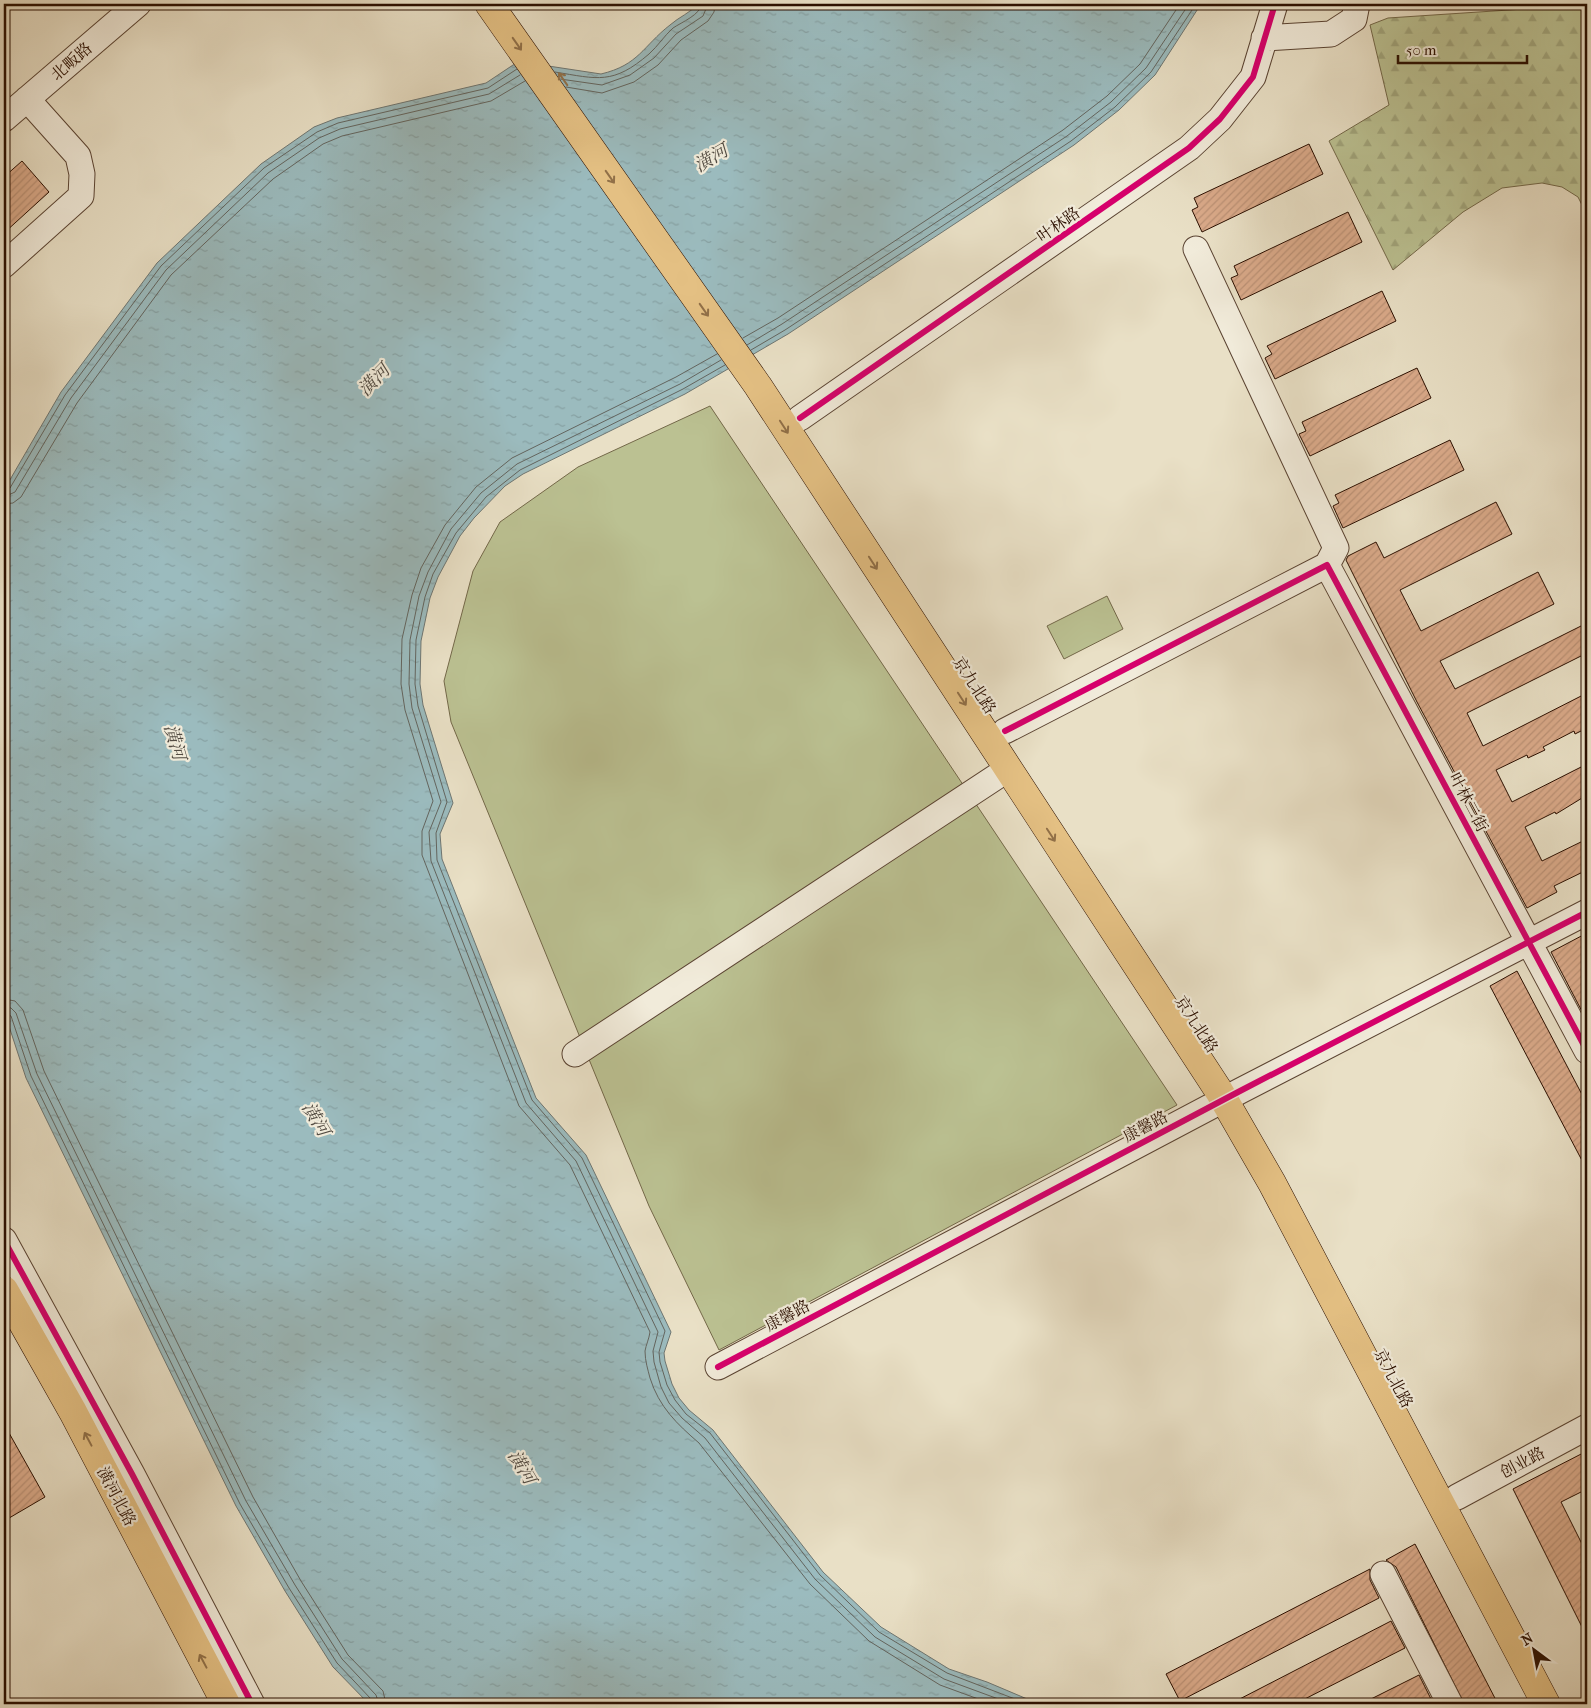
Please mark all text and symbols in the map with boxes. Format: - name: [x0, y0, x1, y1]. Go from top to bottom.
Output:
- scale bar: [1398, 32, 1527, 64]
- one-way arrow: [512, 36, 522, 50]
- street label: 北畈路: [47, 38, 96, 84]
- text: 50 m: [1406, 41, 1437, 59]
- one-way arrow: [558, 72, 568, 86]
- water label: 潢河: [690, 139, 735, 177]
- one-way arrow: [605, 169, 615, 183]
- street label: 叶林路: [1033, 203, 1083, 246]
- one-way arrow: [699, 302, 709, 316]
- water label: 潢河: [354, 358, 397, 401]
- one-way arrow: [779, 420, 789, 434]
- one-way arrow: [868, 556, 878, 570]
- street label: 京九北路: [949, 653, 1000, 717]
- one-way arrow: [957, 692, 967, 706]
- water label: 潢河: [159, 722, 190, 765]
- street label: 叶林二街: [1445, 770, 1492, 835]
- one-way arrow: [1046, 828, 1056, 842]
- street label: 京九北路: [1171, 992, 1222, 1056]
- water label: 潢河: [297, 1098, 335, 1143]
- street label: 康馨路: [1120, 1107, 1171, 1146]
- street label: 康馨路: [762, 1296, 813, 1335]
- street label: 京九北路: [1370, 1346, 1417, 1411]
- one-way arrow: [83, 1432, 93, 1447]
- street label: 创业路: [1497, 1443, 1548, 1482]
- water label: 潢河: [503, 1446, 541, 1491]
- street label: 潢河北路: [93, 1464, 140, 1529]
- north arrow: [1508, 1626, 1558, 1676]
- text: N: [1518, 1629, 1537, 1649]
- one-way arrow: [198, 1654, 207, 1669]

